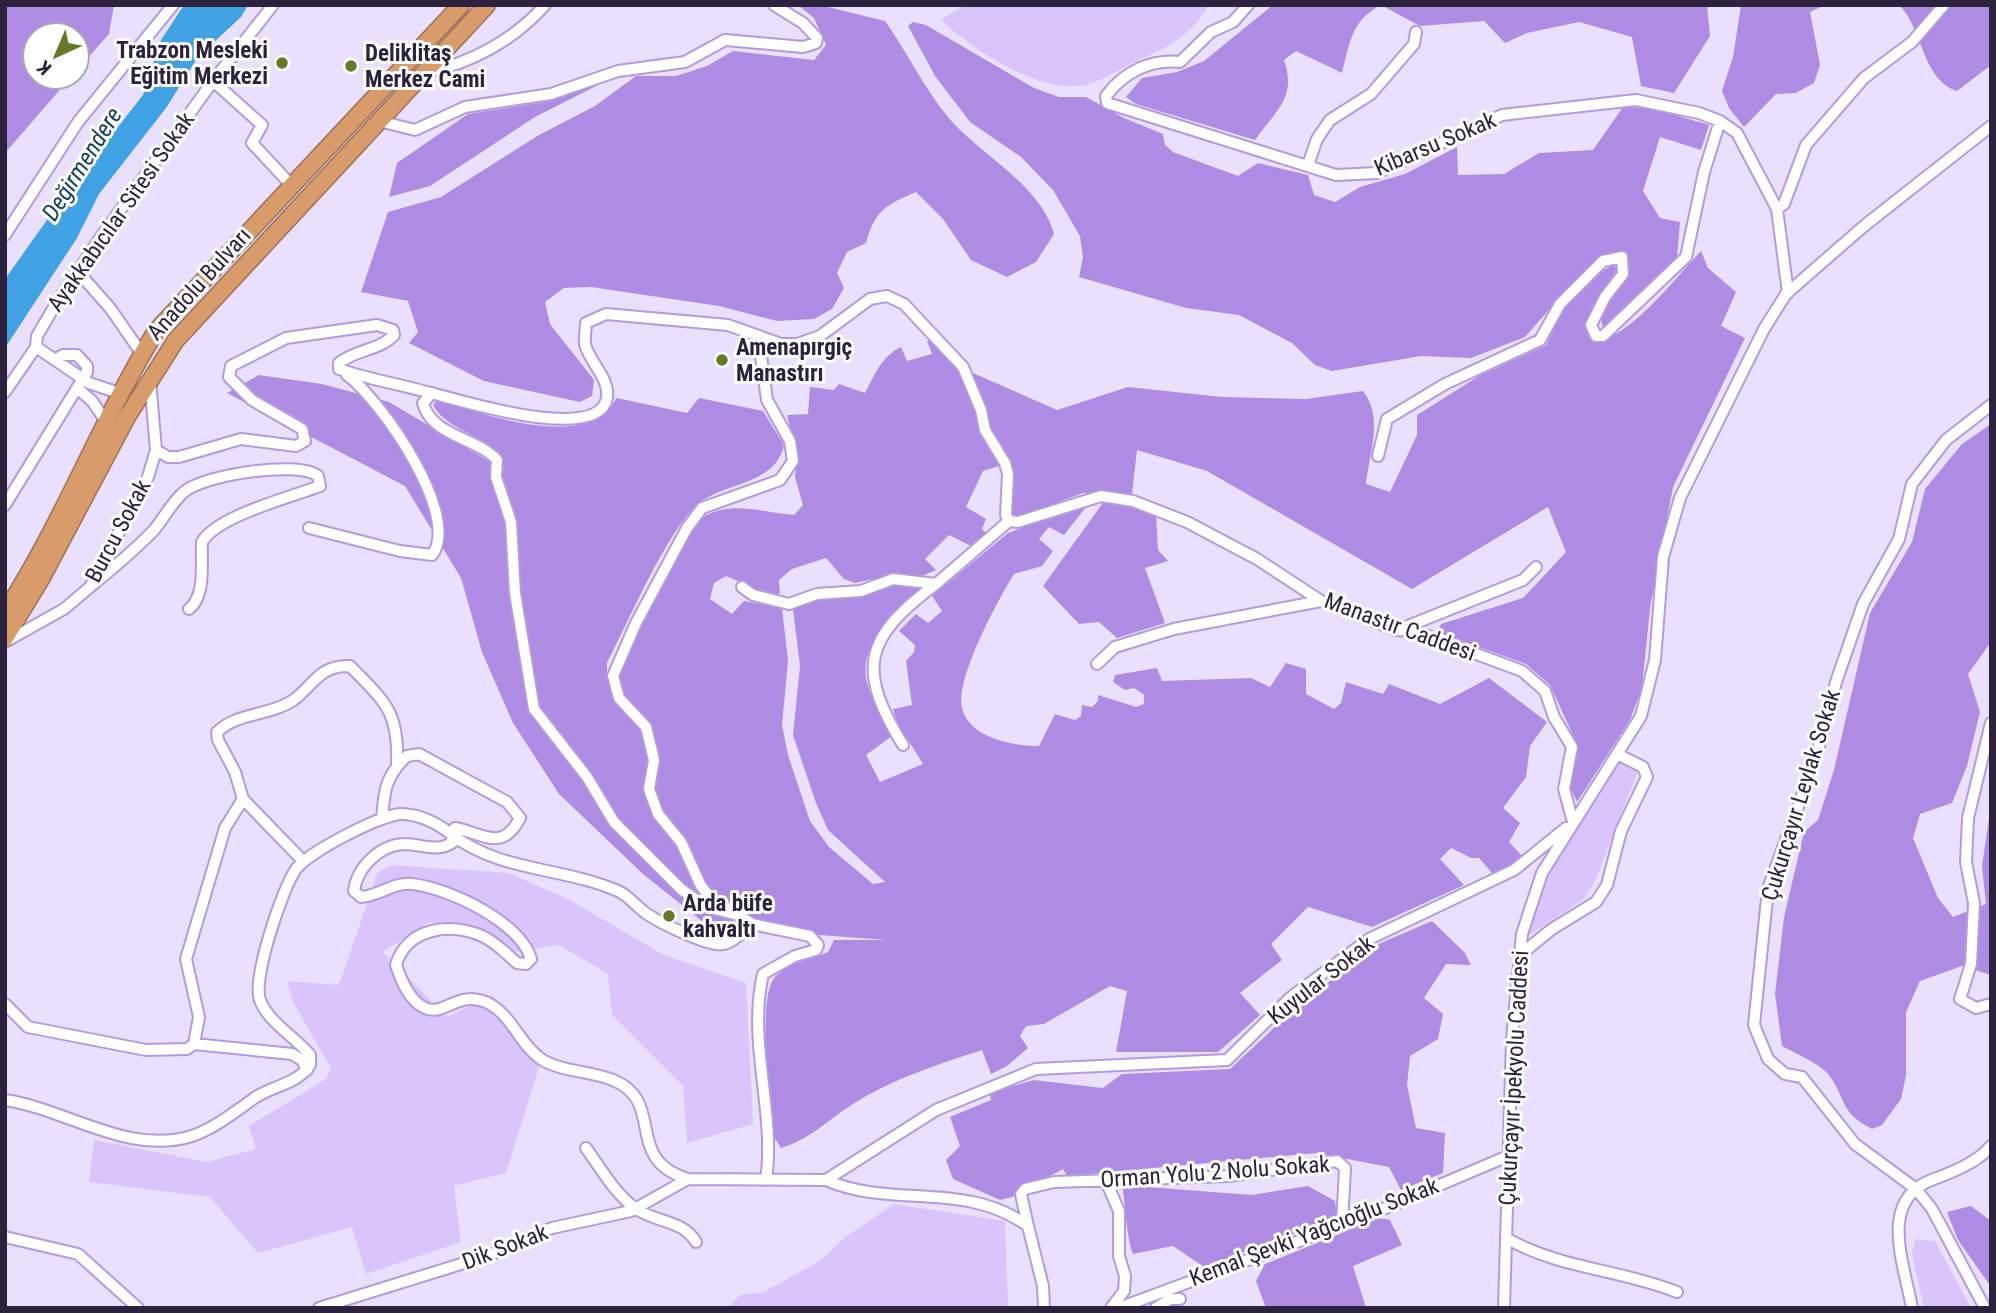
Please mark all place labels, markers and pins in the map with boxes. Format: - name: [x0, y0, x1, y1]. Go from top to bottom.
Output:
- place label: Trabzon Mesleki Eğitim Merkezi: [116, 37, 268, 90]
- place label: Deliklitaş Merkez Cami: [365, 40, 485, 93]
- marker: Trabzon Mesleki Eğitim Merkezi: [274, 55, 290, 71]
- marker: Deliklitaş Merkez Cami: [343, 58, 359, 74]
- place label: Amenapırgiç Manastırı: [736, 334, 852, 387]
- marker: Amenapırgiç Manastırı: [714, 352, 730, 368]
- place label: Arda büfe kahvaltı: [683, 890, 773, 943]
- marker: Arda büfe kahvaltı: [661, 908, 677, 924]

